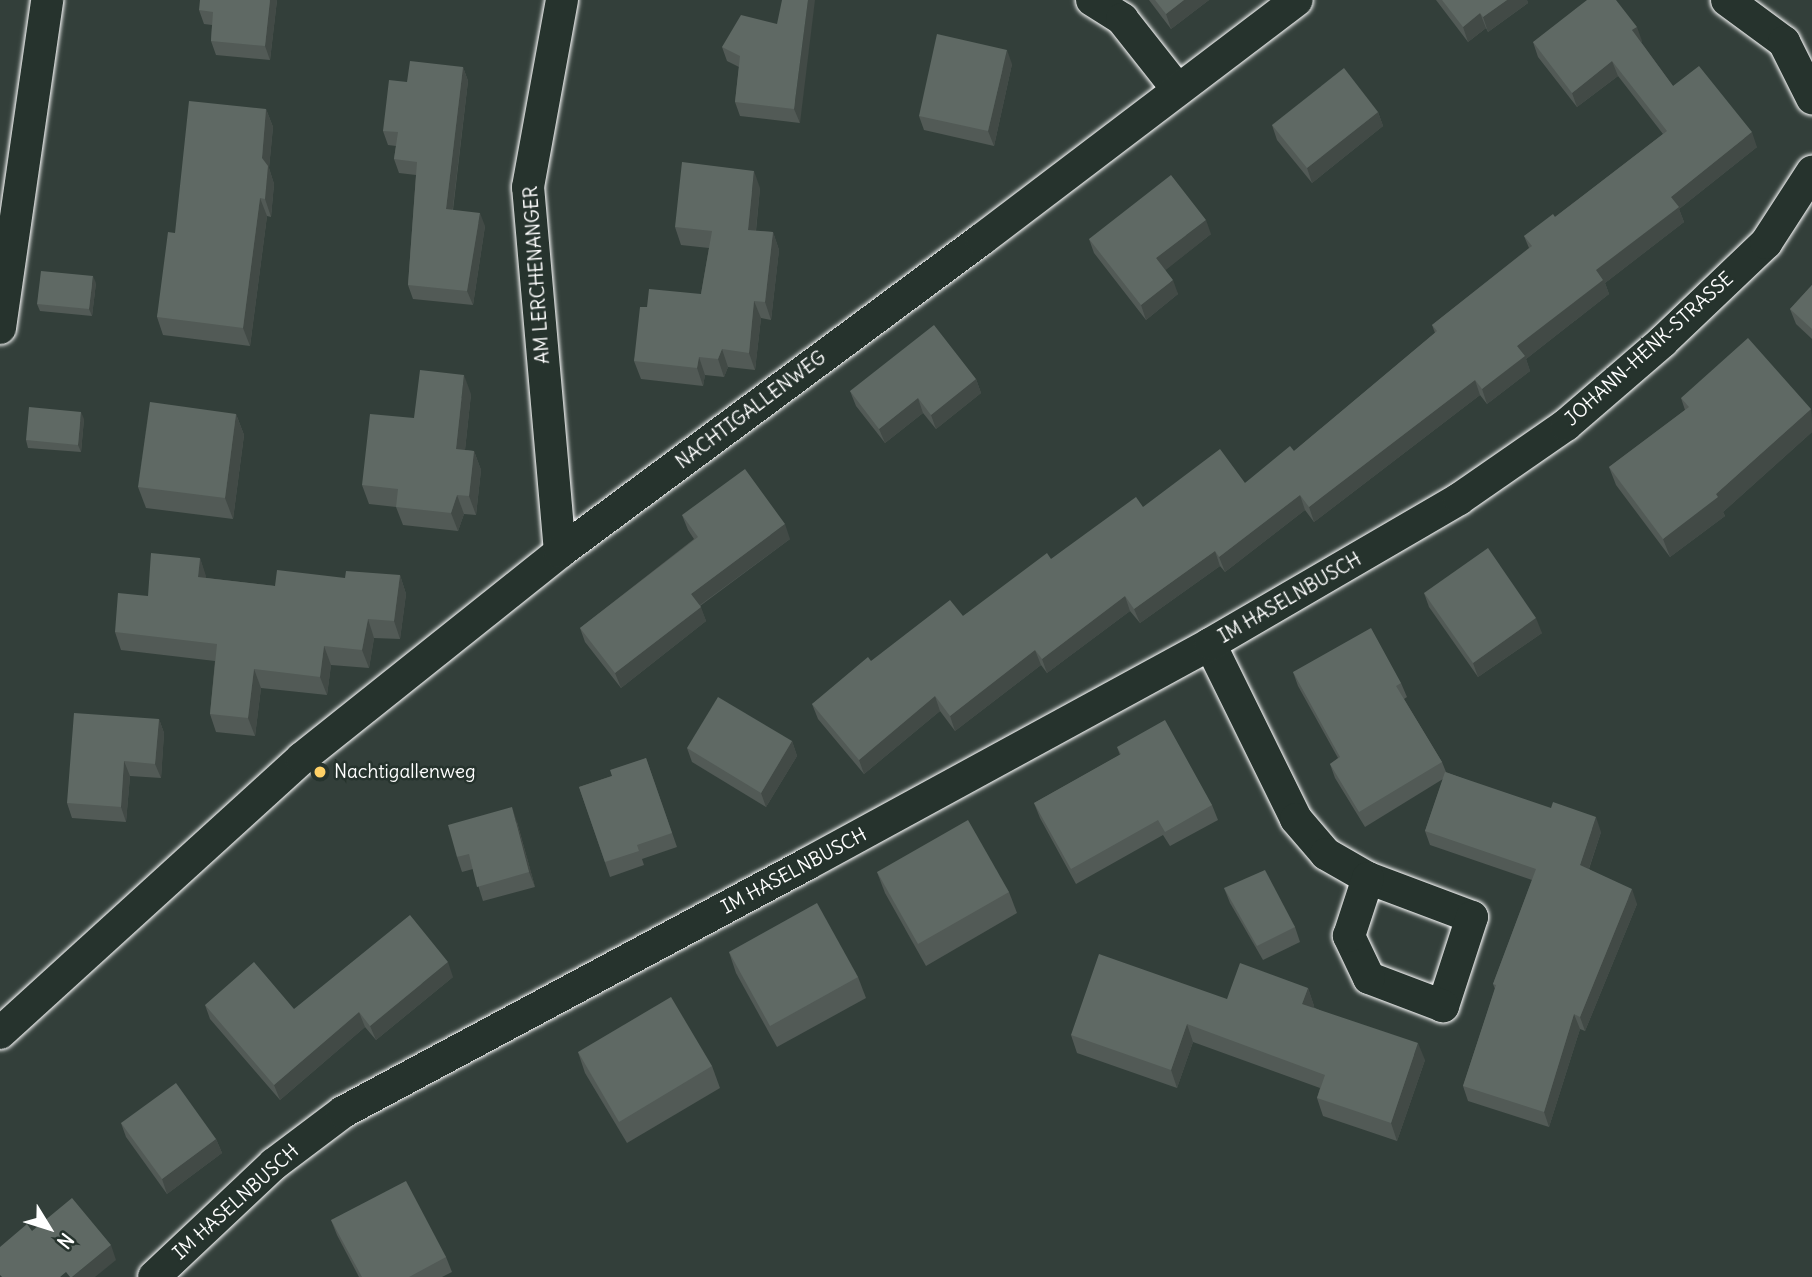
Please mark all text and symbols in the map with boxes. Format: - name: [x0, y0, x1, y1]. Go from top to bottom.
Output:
- street label: AM LERCHENANGER: [519, 185, 555, 365]
- street label: JOHANN-HENK-STRASSE: [1560, 267, 1738, 431]
- street label: NACHTIGALLENWEG: [671, 346, 831, 474]
- street label: IM HASELNBUSCH: [1214, 548, 1366, 648]
- place label: Nachtigallenweg: [334, 761, 476, 783]
- marker: Nachtigallenweg: [312, 764, 328, 780]
- street label: IM HASELNBUSCH: [717, 823, 871, 919]
- street label: IM HASELNBUSCH: [168, 1140, 304, 1264]
- north arrow: [14, 1193, 84, 1263]
- text: N: [52, 1228, 79, 1253]

